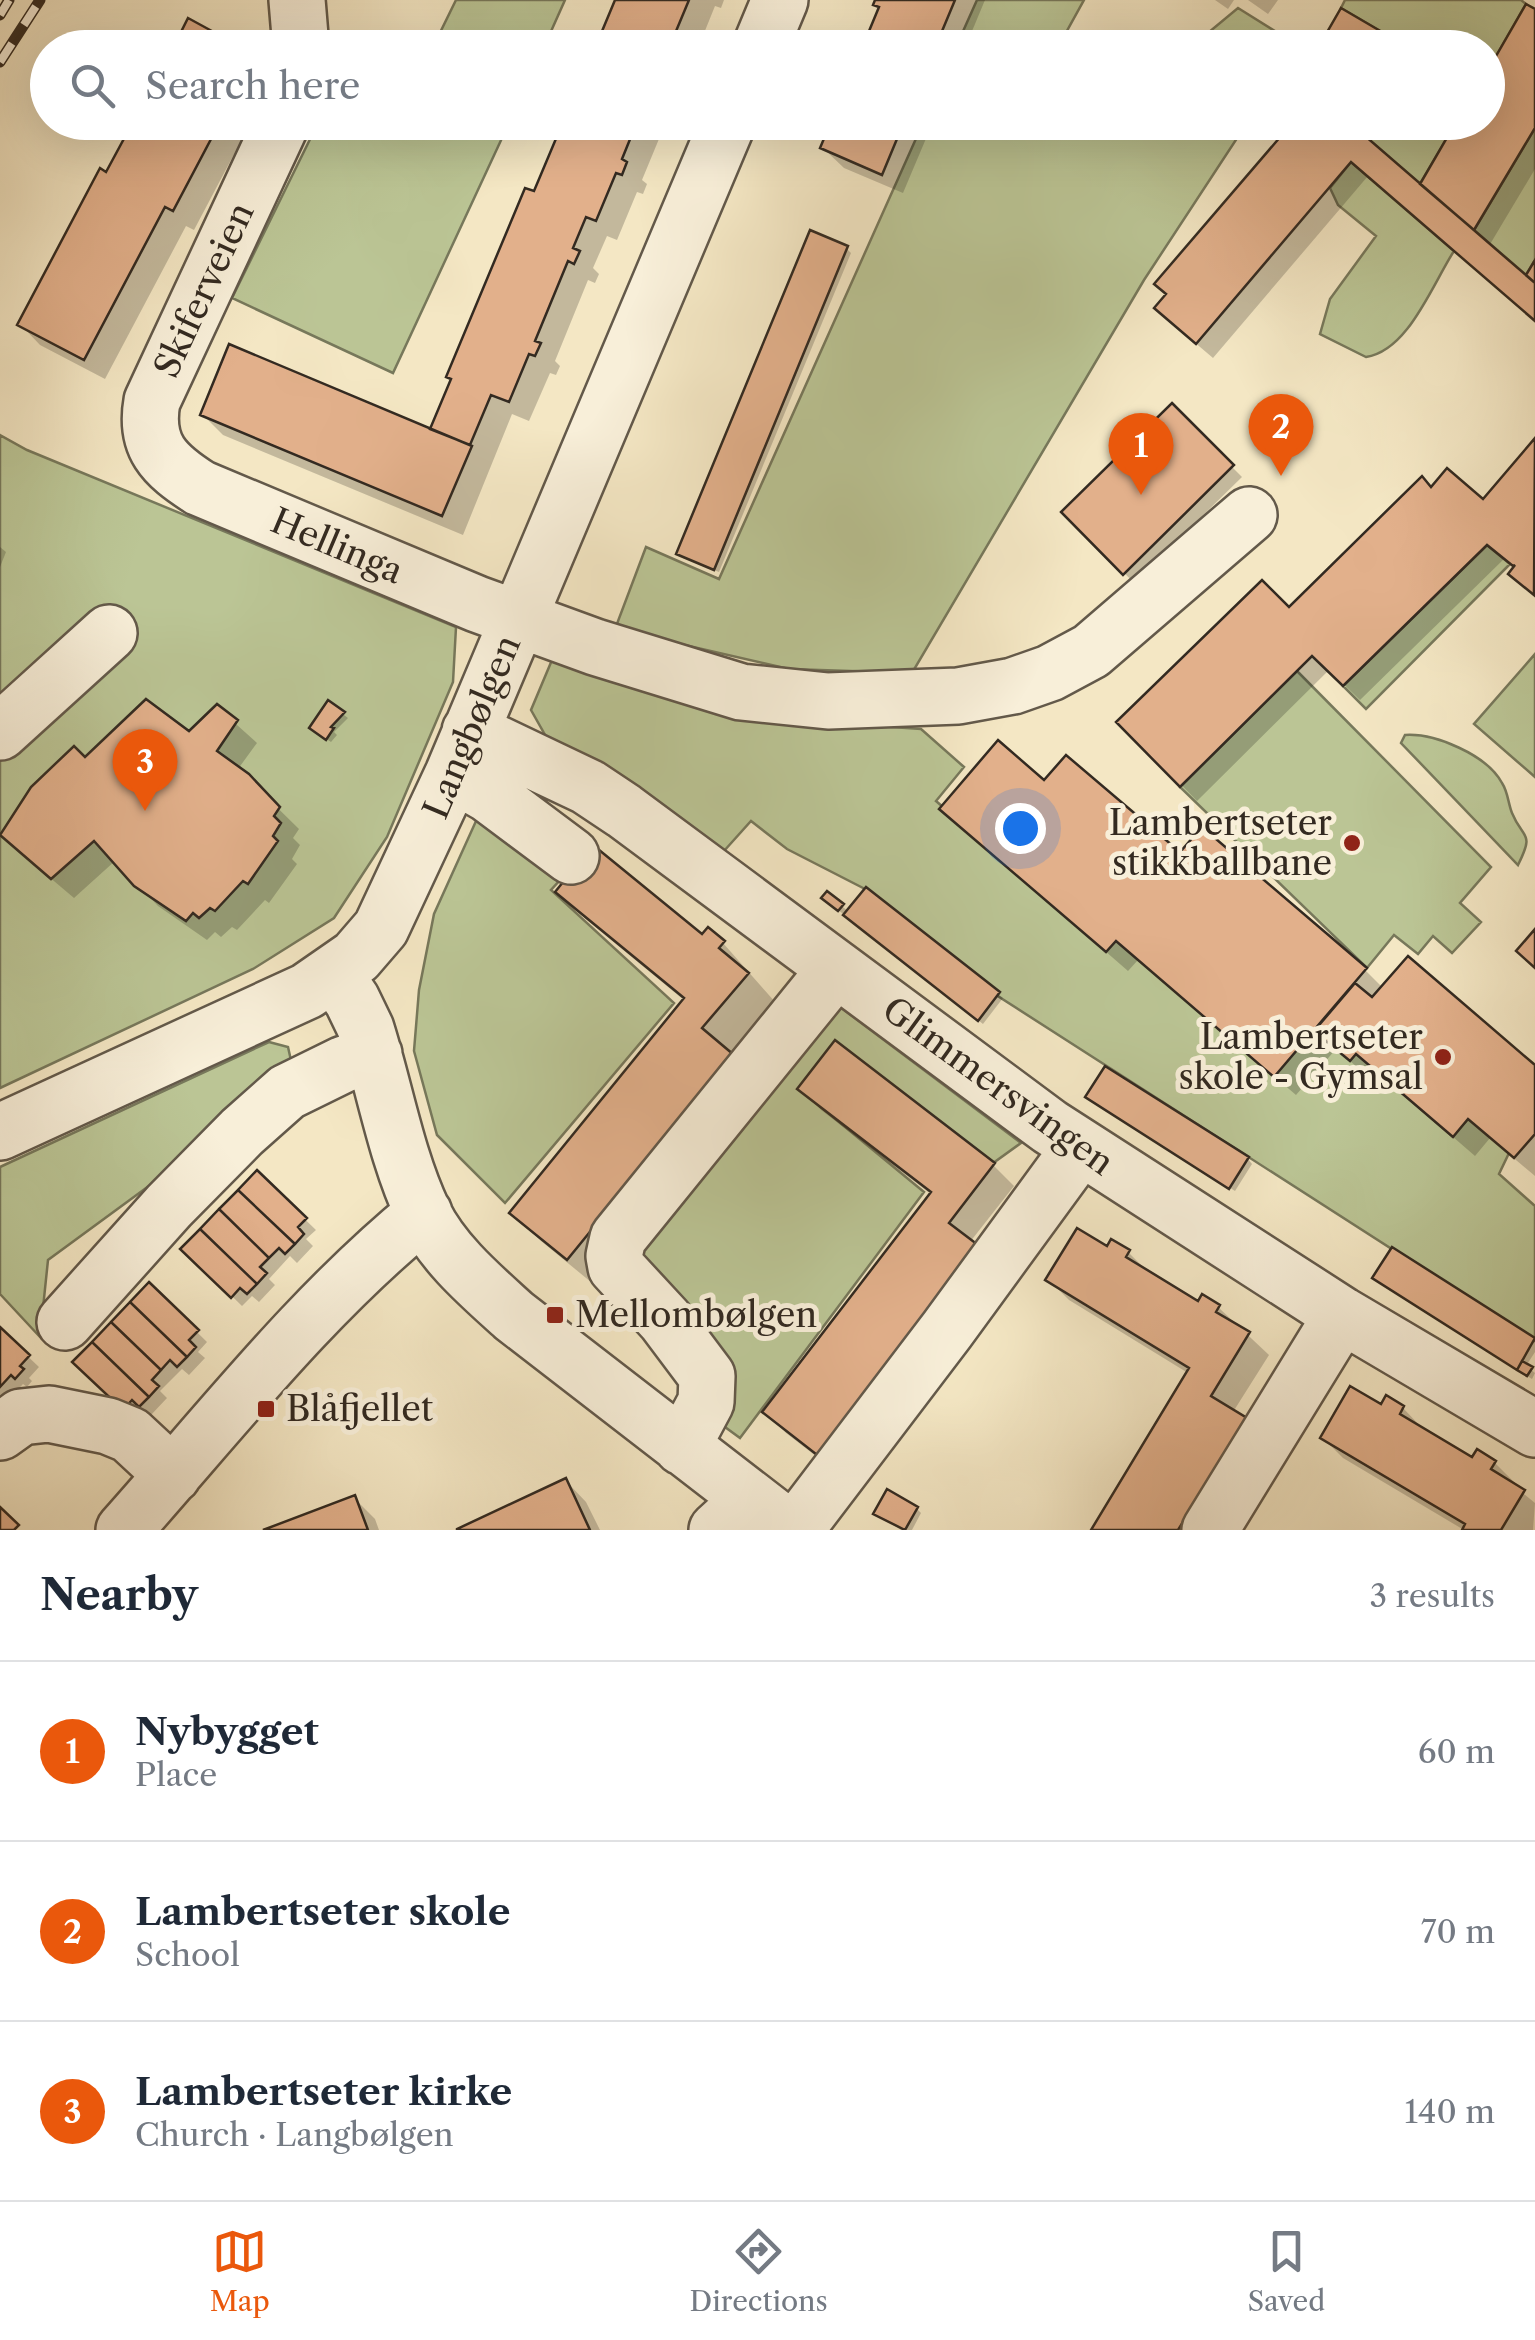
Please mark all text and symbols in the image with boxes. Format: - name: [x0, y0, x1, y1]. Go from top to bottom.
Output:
- search box: [30, 30, 1505, 140]
- icon: search: [65, 58, 120, 113]
- text: Search here: [145, 62, 360, 109]
- street label: Skiferveien: [144, 195, 263, 384]
- pin: 2: [1248, 394, 1314, 476]
- pin: 1: [1108, 412, 1174, 495]
- street label: Hellinga: [265, 499, 410, 593]
- street label: Langbølgen: [414, 629, 529, 825]
- pin: 3: [112, 728, 178, 811]
- place label: Lambertseter stikkballbane: [1109, 801, 1332, 884]
- your location: [995, 803, 1046, 854]
- marker: Lambertseter stikkballbane: [1341, 832, 1363, 854]
- street label: Glimmersvingen: [874, 987, 1122, 1184]
- place label: Lambertseter skole - Gymsal: [1179, 1015, 1423, 1098]
- marker: Lambertseter skole - Gymsal: [1432, 1046, 1454, 1068]
- place label: Mellombølgen: [575, 1293, 817, 1336]
- marker: Mellombølgen: [544, 1304, 566, 1326]
- place label: Blåfjellet: [286, 1387, 434, 1430]
- marker: Blåfjellet: [255, 1398, 277, 1420]
- text: Nearby: [40, 1569, 198, 1621]
- text: 3 results: [1369, 1576, 1495, 1615]
- text: Nybygget: [135, 1708, 319, 1755]
- text: 1: [65, 1732, 80, 1771]
- text: 60 m: [1418, 1732, 1495, 1771]
- text: Place: [135, 1755, 217, 1794]
- text: Lambertseter skole: [135, 1888, 510, 1935]
- text: 2: [63, 1912, 82, 1951]
- text: 70 m: [1421, 1912, 1495, 1951]
- text: School: [135, 1935, 240, 1974]
- text: Lambertseter kirke: [135, 2068, 512, 2115]
- text: 3: [63, 2092, 82, 2131]
- text: 140 m: [1404, 2092, 1495, 2131]
- text: Church · Langbølgen: [135, 2115, 454, 2154]
- tab: Map: [210, 2224, 270, 2318]
- tab: Directions: [689, 2224, 828, 2318]
- tab: Saved: [1247, 2224, 1325, 2318]

